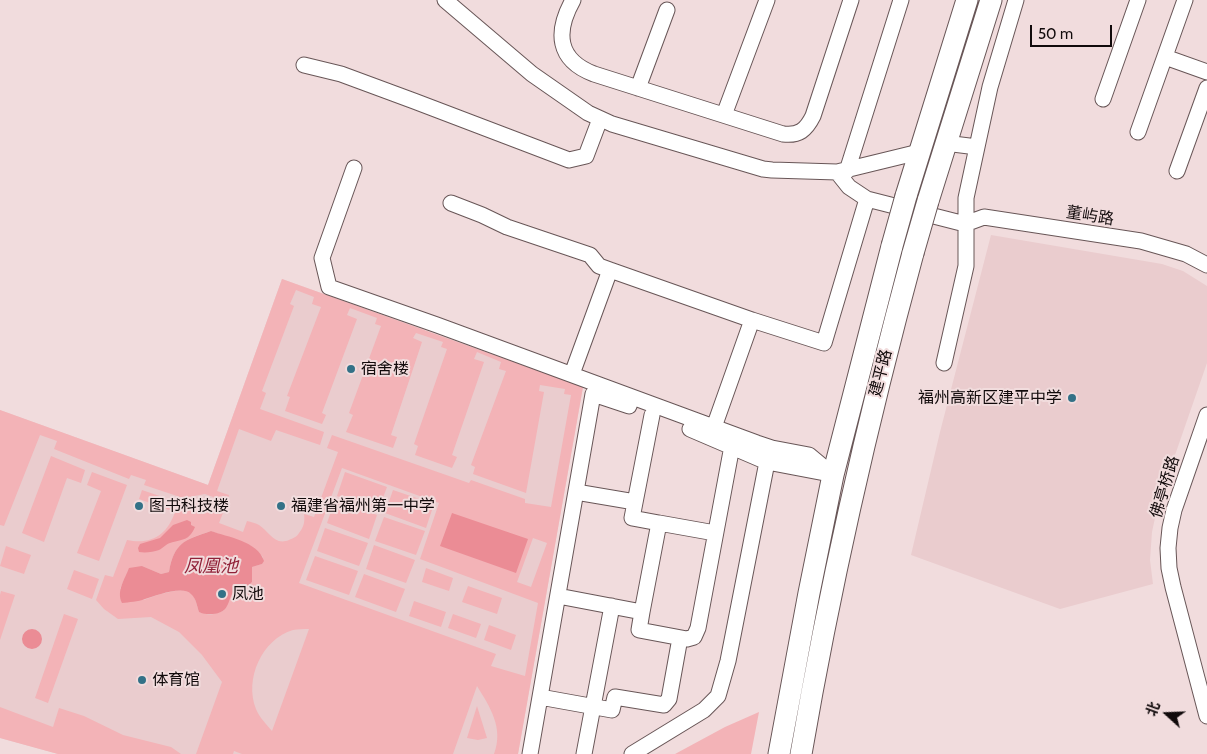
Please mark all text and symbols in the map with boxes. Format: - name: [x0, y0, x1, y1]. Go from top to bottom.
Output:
- scale bar: [1032, 15, 1114, 47]
- text: 50 m: [1038, 25, 1073, 43]
- street label: 董屿路: [1065, 203, 1115, 229]
- street label: 建平路: [866, 347, 896, 399]
- place label: 宿舍楼: [361, 359, 409, 379]
- marker: 宿舍楼: [345, 363, 357, 375]
- place label: 福州高新区建平中学: [918, 388, 1062, 408]
- marker: 福州高新区建平中学: [1066, 392, 1078, 404]
- street label: 佛亭桥路: [1146, 454, 1184, 520]
- place label: 图书科技楼: [149, 496, 229, 516]
- place label: 福建省福州第一中学: [291, 496, 435, 516]
- marker: 图书科技楼: [133, 500, 145, 512]
- marker: 福建省福州第一中学: [275, 500, 287, 512]
- water label: 凤凰池: [184, 556, 238, 578]
- place label: 凤池: [232, 584, 264, 604]
- marker: 凤池: [216, 588, 228, 600]
- place label: 体育馆: [152, 670, 200, 690]
- marker: 体育馆: [136, 674, 148, 686]
- north arrow: [1142, 689, 1192, 739]
- text: 北: [1142, 699, 1164, 719]

